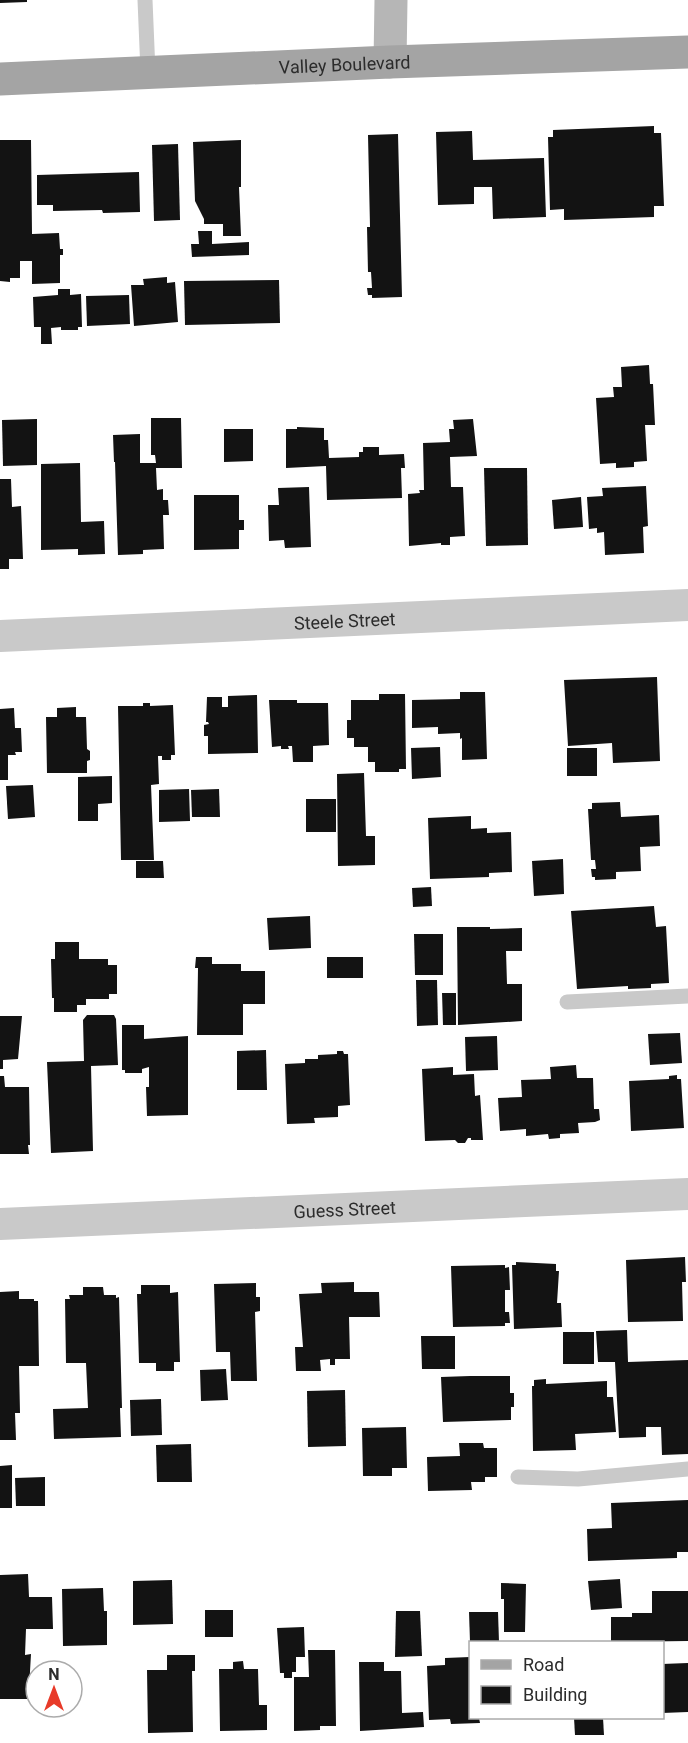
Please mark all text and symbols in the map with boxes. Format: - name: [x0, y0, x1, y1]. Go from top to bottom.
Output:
- street label: Valley Boulevard: [278, 51, 411, 77]
- street label: Steele Street: [293, 608, 396, 633]
- street label: Guess Street: [293, 1196, 396, 1222]
- legend: [469, 1641, 664, 1719]
- text: Road: [523, 1654, 564, 1675]
- north arrow: [24, 1659, 84, 1719]
- text: N: [48, 1665, 60, 1684]
- text: Building: [523, 1684, 587, 1705]

